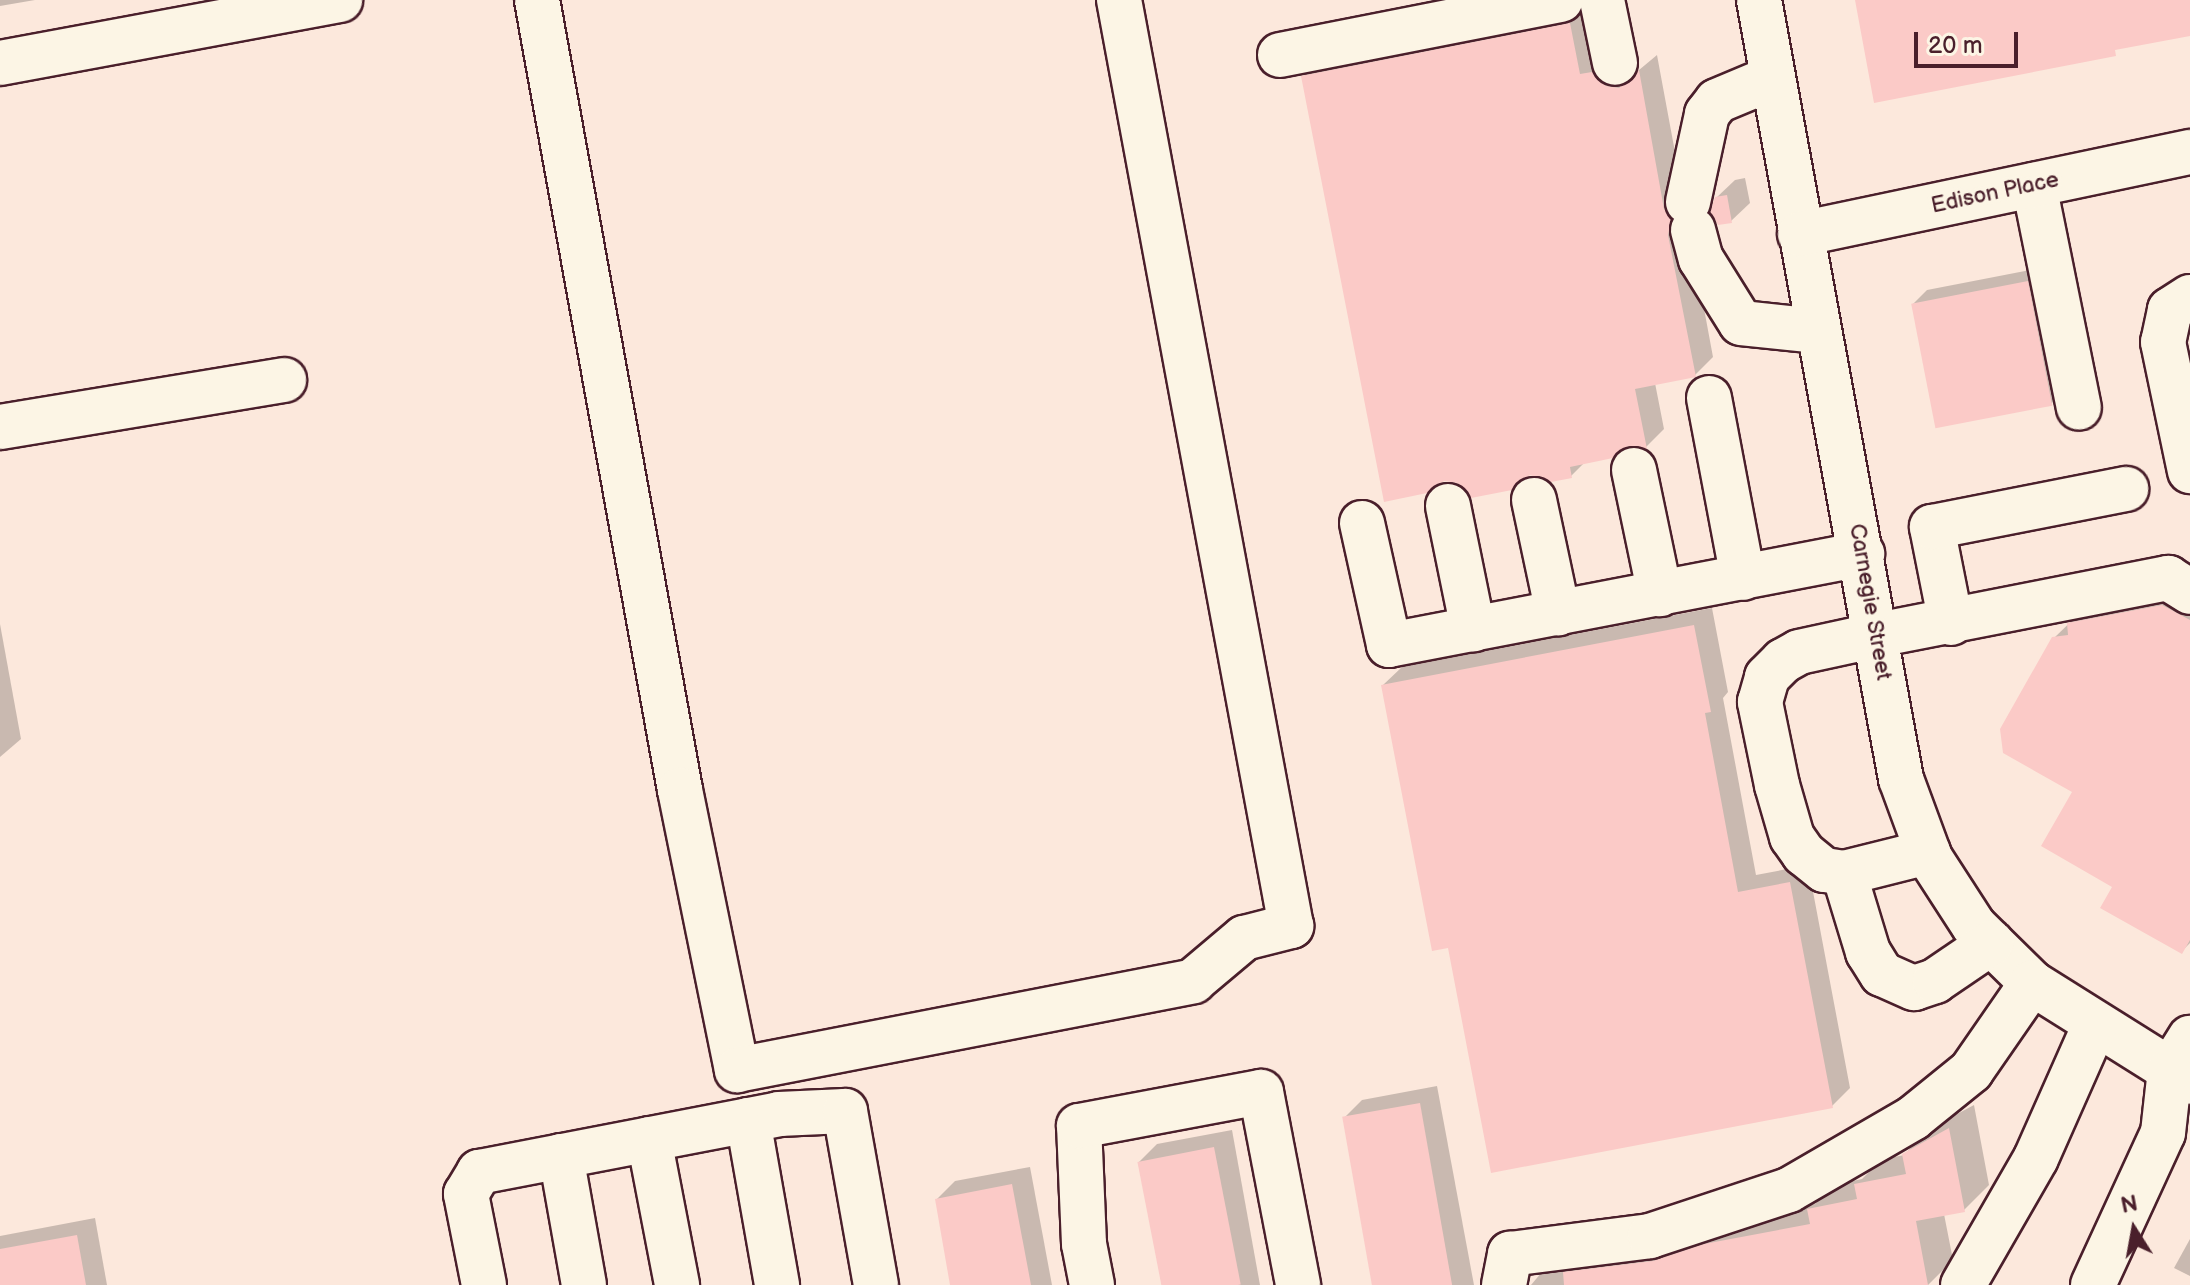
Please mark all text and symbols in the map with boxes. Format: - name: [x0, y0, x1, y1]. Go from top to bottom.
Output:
- scale bar: [1918, 16, 2022, 66]
- text: 20 m: [1928, 31, 1983, 60]
- street label: Edison Place: [1929, 167, 2061, 219]
- street label: Carnegie Street: [1843, 522, 1897, 682]
- north arrow: [2094, 1189, 2174, 1269]
- text: N: [2119, 1190, 2140, 1220]

